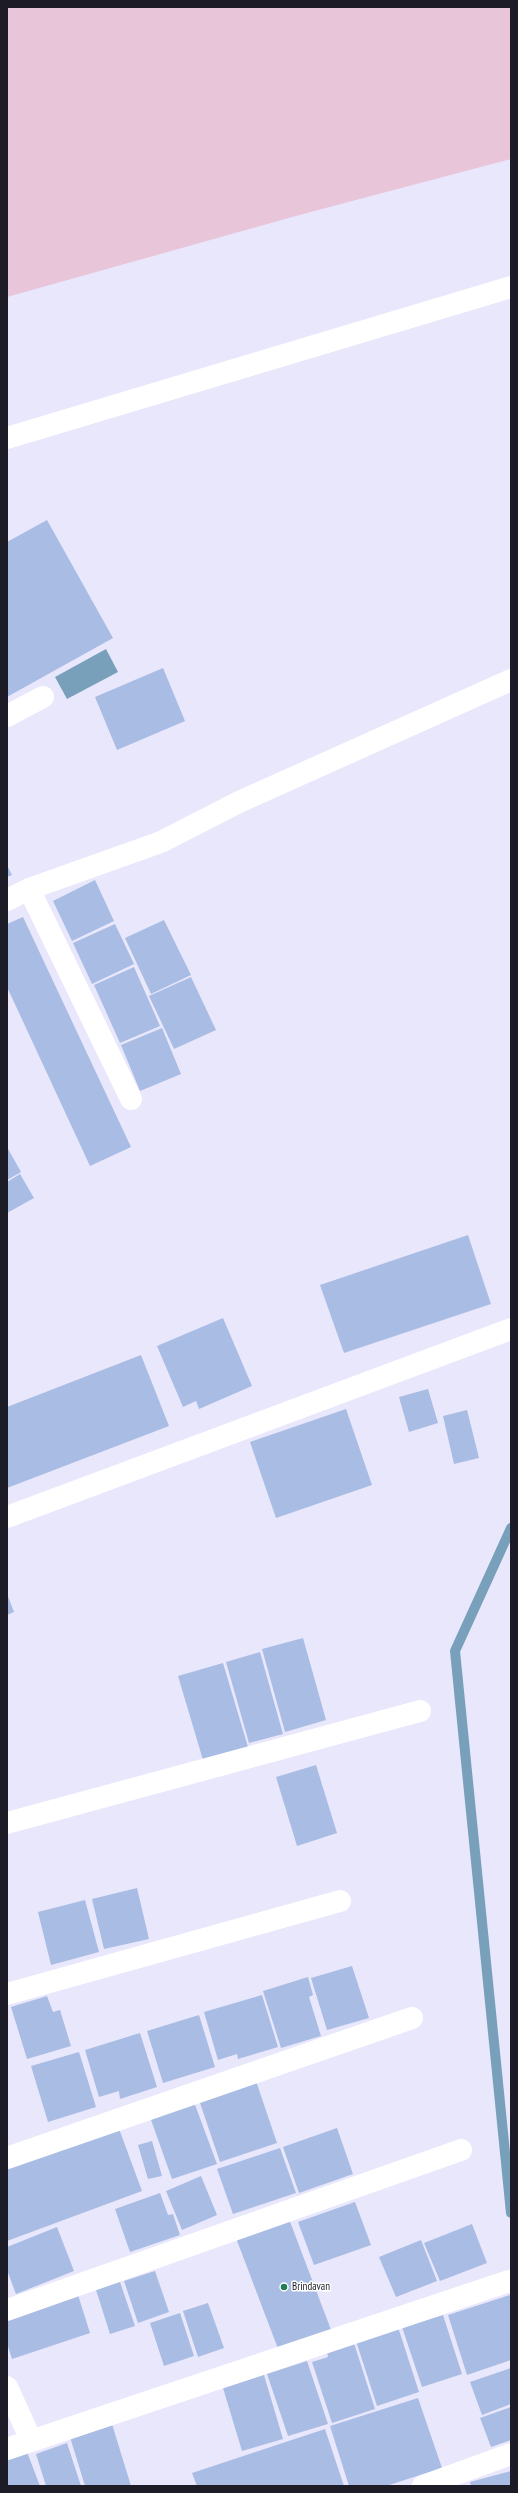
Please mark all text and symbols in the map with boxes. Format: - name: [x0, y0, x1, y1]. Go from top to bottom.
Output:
- place label: Brindavan: [292, 2280, 330, 2294]
- marker: Brindavan: [279, 2282, 289, 2292]

